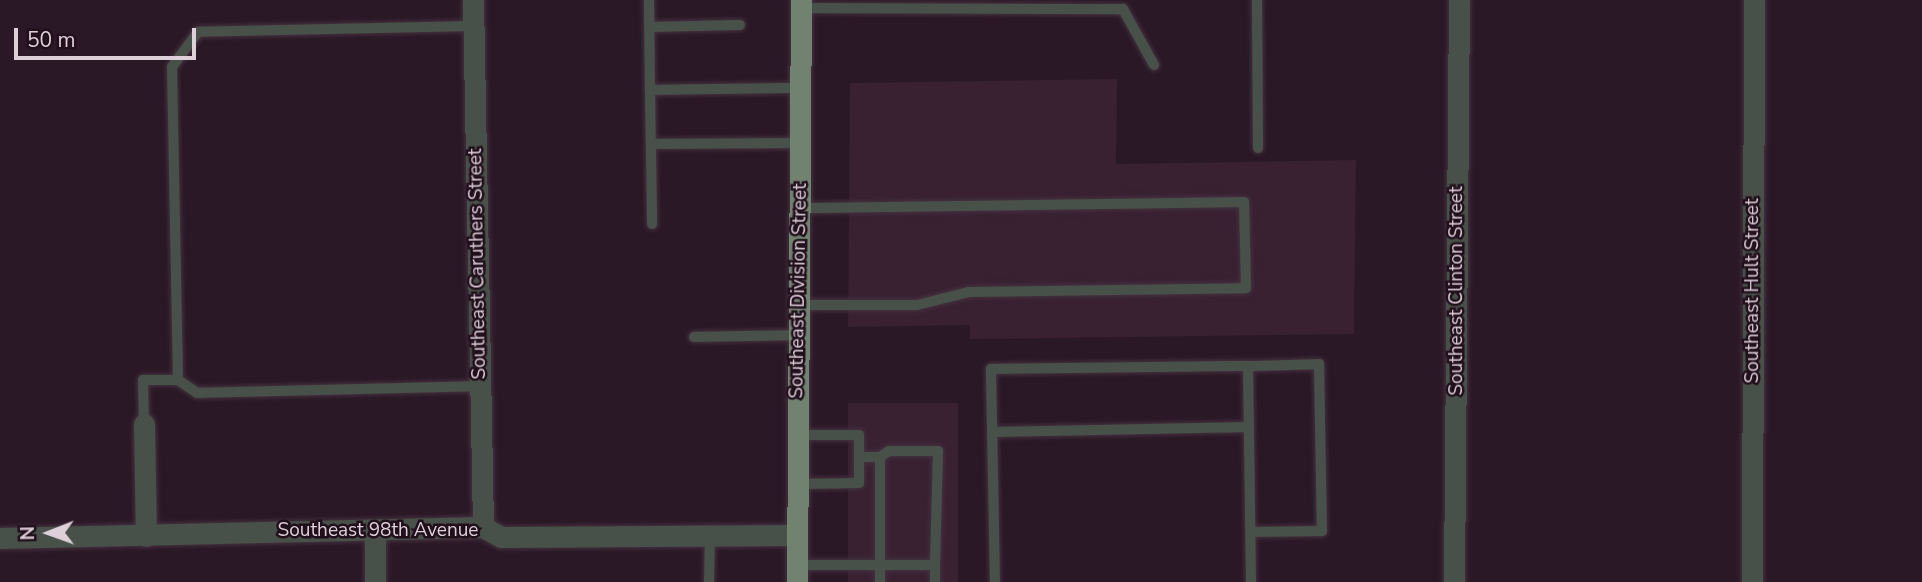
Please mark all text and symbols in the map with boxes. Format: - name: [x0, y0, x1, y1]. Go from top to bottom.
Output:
- scale bar: [18, 14, 200, 58]
- text: 50 m: [27, 26, 76, 54]
- street label: Southeast Caruthers Street: [465, 148, 491, 380]
- street label: Southeast Division Street: [786, 183, 812, 399]
- street label: Southeast Clinton Street: [1446, 186, 1468, 396]
- street label: Southeast Hult Street: [1742, 198, 1764, 384]
- north arrow: [14, 498, 84, 568]
- street label: Southeast 98th Avenue: [278, 520, 478, 542]
- text: N: [15, 526, 41, 541]

